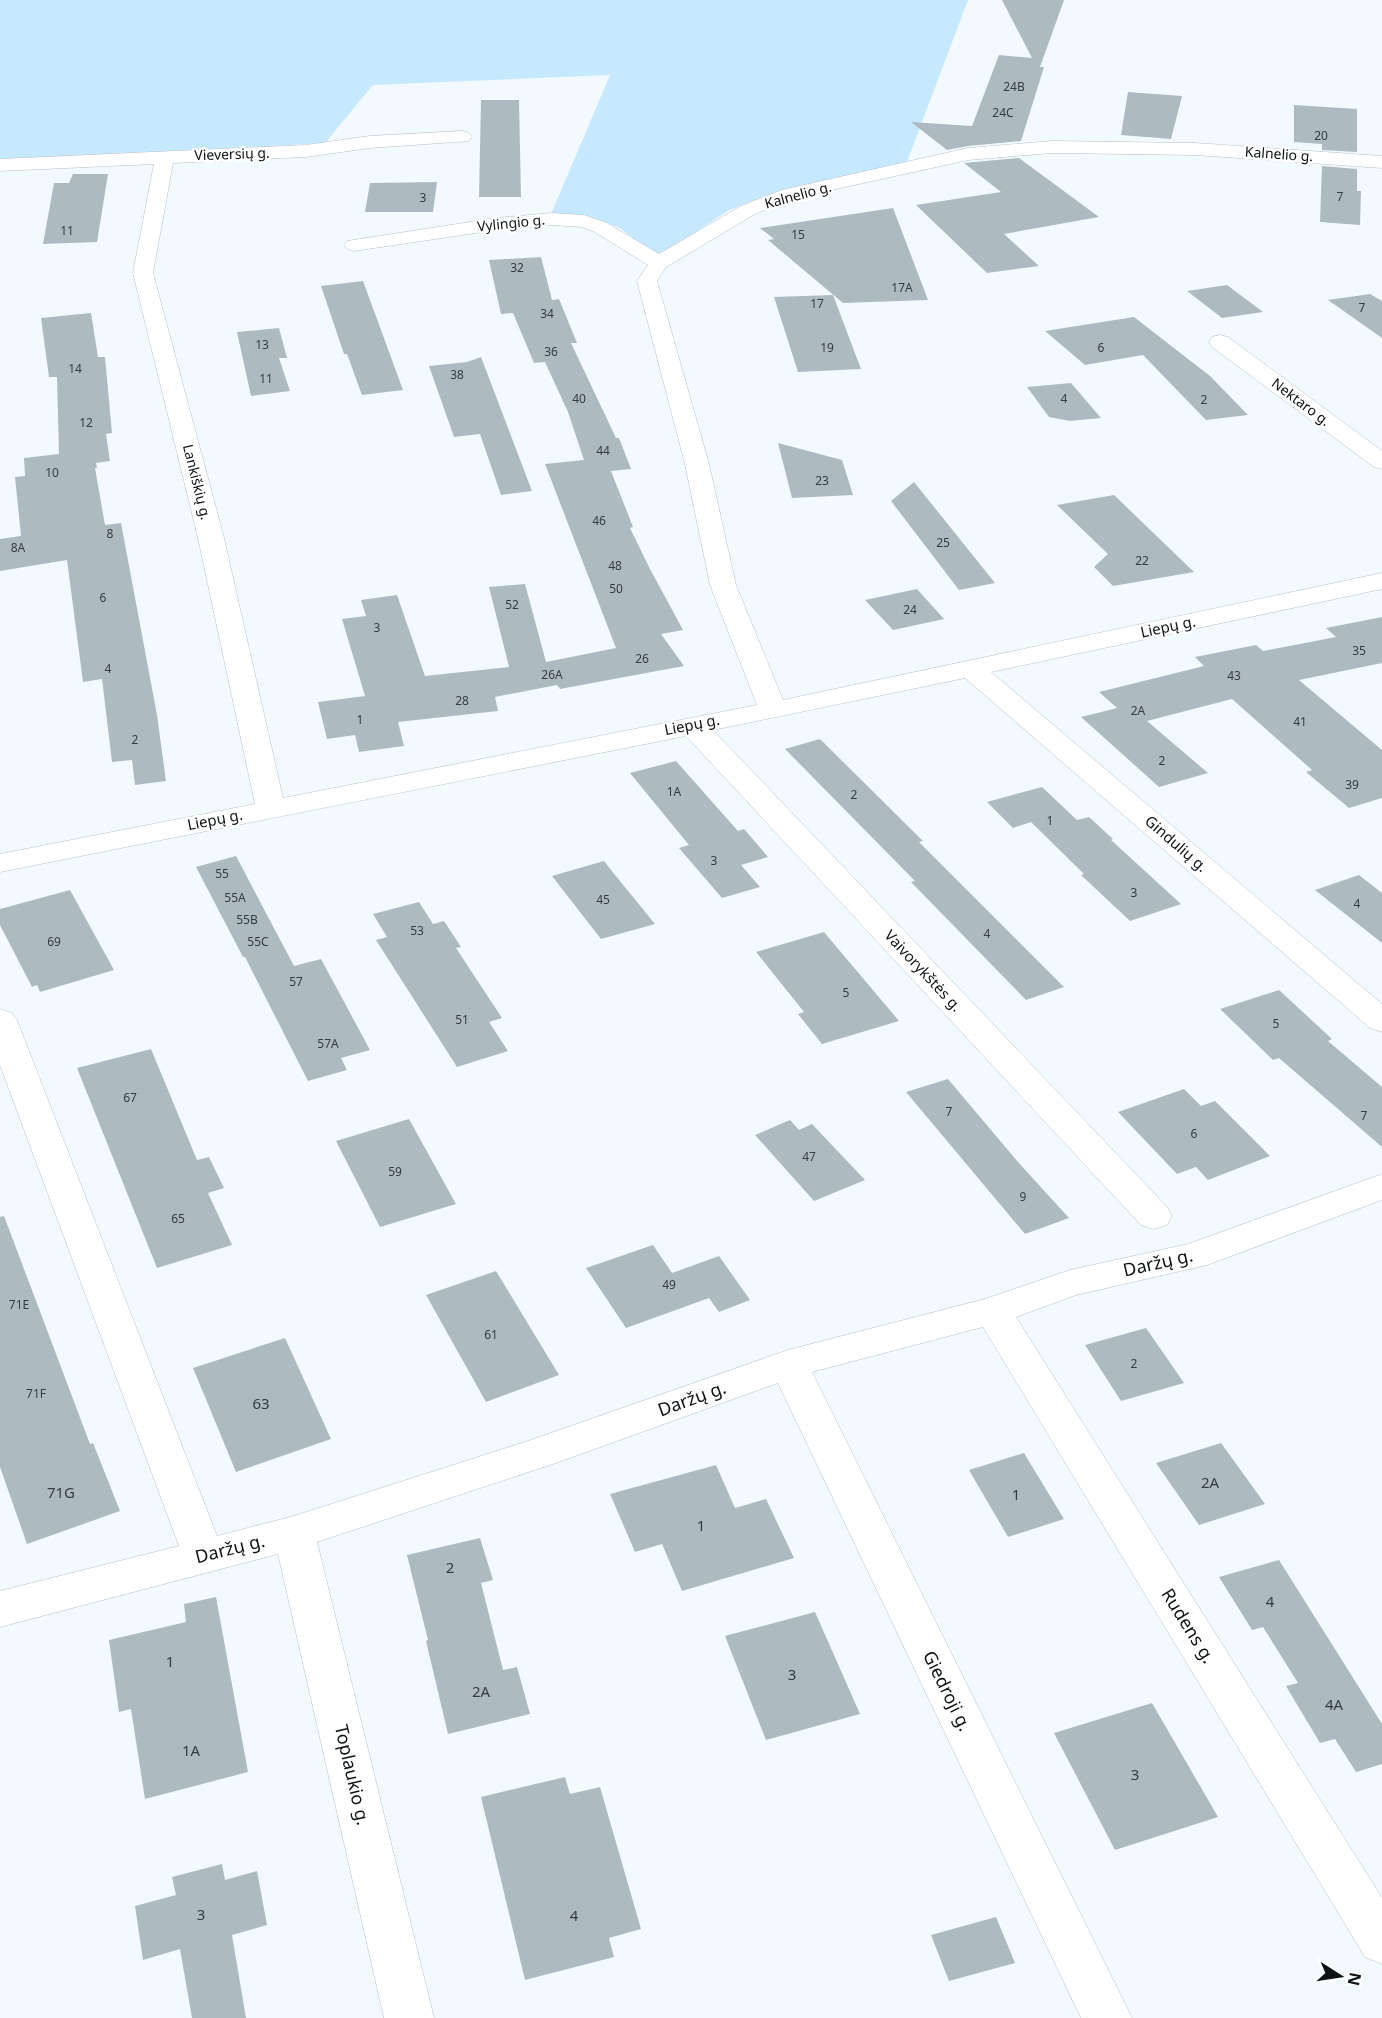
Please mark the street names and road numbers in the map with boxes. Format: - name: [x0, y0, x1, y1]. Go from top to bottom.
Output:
- street label: Kalnelio g.: [1244, 142, 1314, 165]
- street label: Vieversių g.: [194, 143, 270, 164]
- street label: Kalnelio g.: [762, 176, 833, 213]
- street label: Vylingio g.: [476, 209, 546, 236]
- street label: Nektaro g.: [1268, 373, 1335, 430]
- street label: Lankiškių g.: [179, 442, 216, 522]
- street label: Liepų g.: [1138, 610, 1197, 642]
- street label: Liepų g.: [662, 709, 721, 739]
- street label: Liepų g.: [185, 804, 244, 834]
- street label: Gindulių g.: [1141, 811, 1212, 876]
- street label: Vaivorykštės g.: [881, 925, 967, 1016]
- street label: Daržų g.: [1121, 1242, 1195, 1282]
- street label: Daržų g.: [654, 1375, 729, 1421]
- street label: Daržų g.: [192, 1528, 267, 1568]
- street label: Rudens g.: [1156, 1584, 1221, 1667]
- street label: Giedroji g.: [918, 1646, 978, 1735]
- street label: Toplaukio g.: [330, 1722, 376, 1827]

